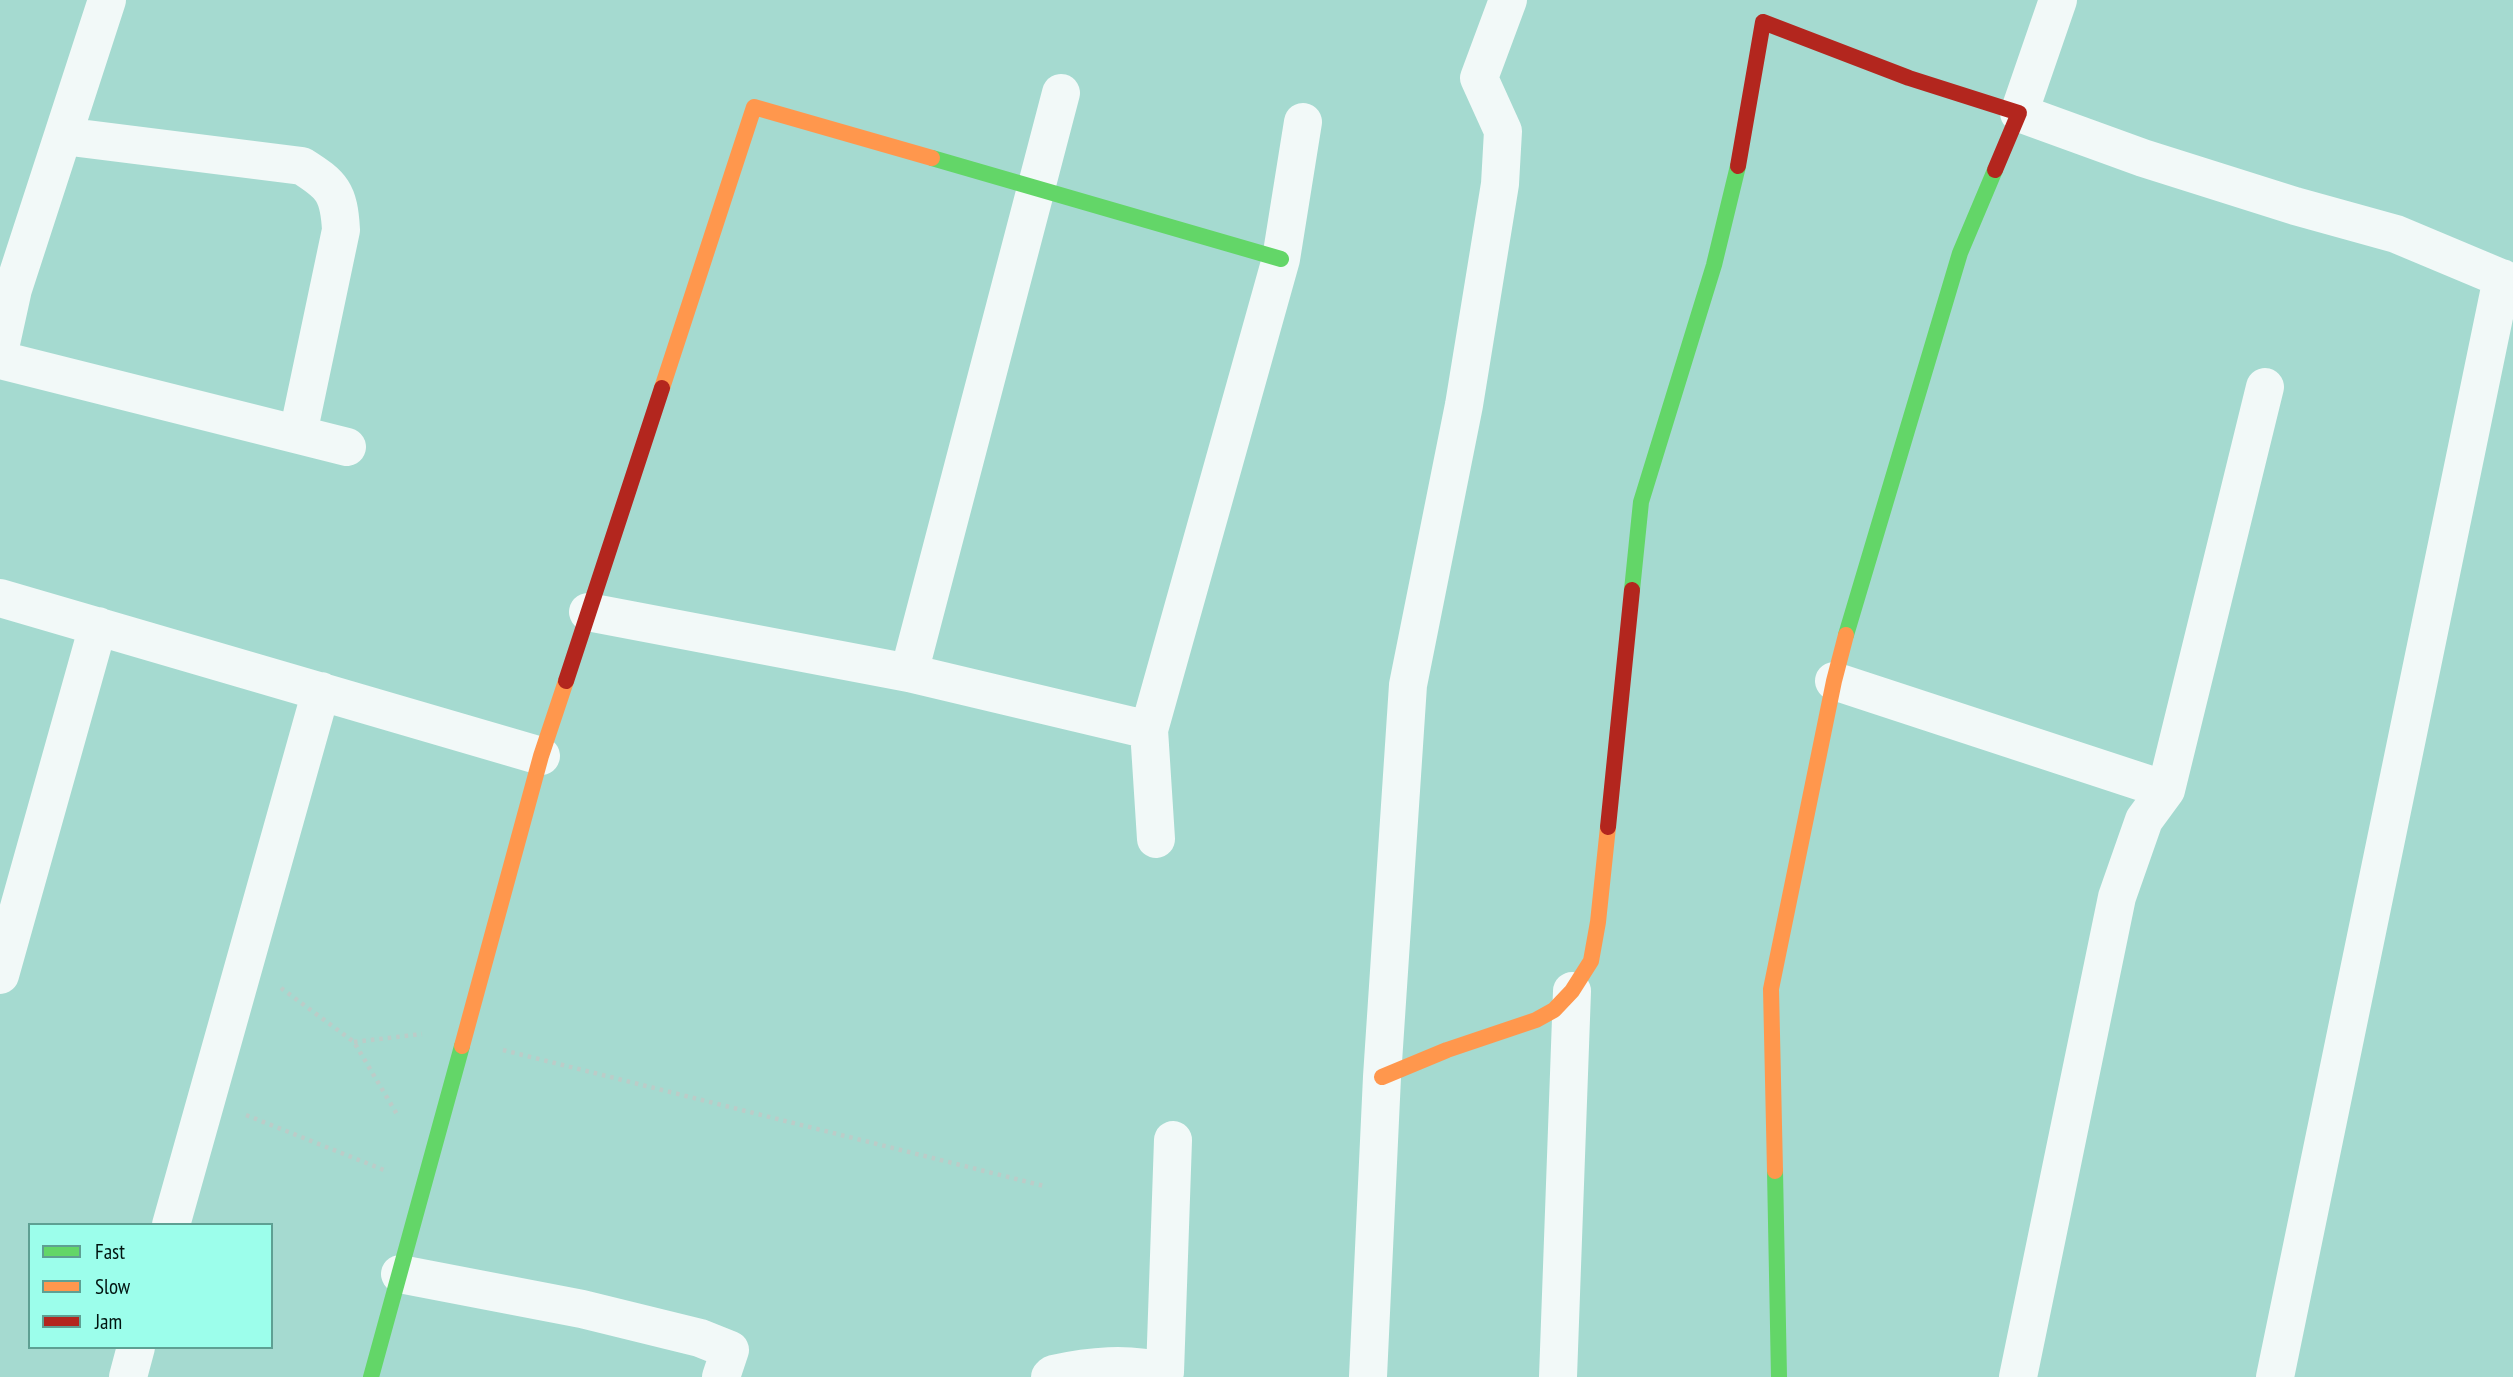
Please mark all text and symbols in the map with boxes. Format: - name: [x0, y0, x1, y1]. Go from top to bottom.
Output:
- legend: [28, 1223, 273, 1349]
- text: Fast: [95, 1238, 125, 1265]
- text: Slow: [95, 1273, 130, 1300]
- text: Jam: [95, 1308, 122, 1335]

